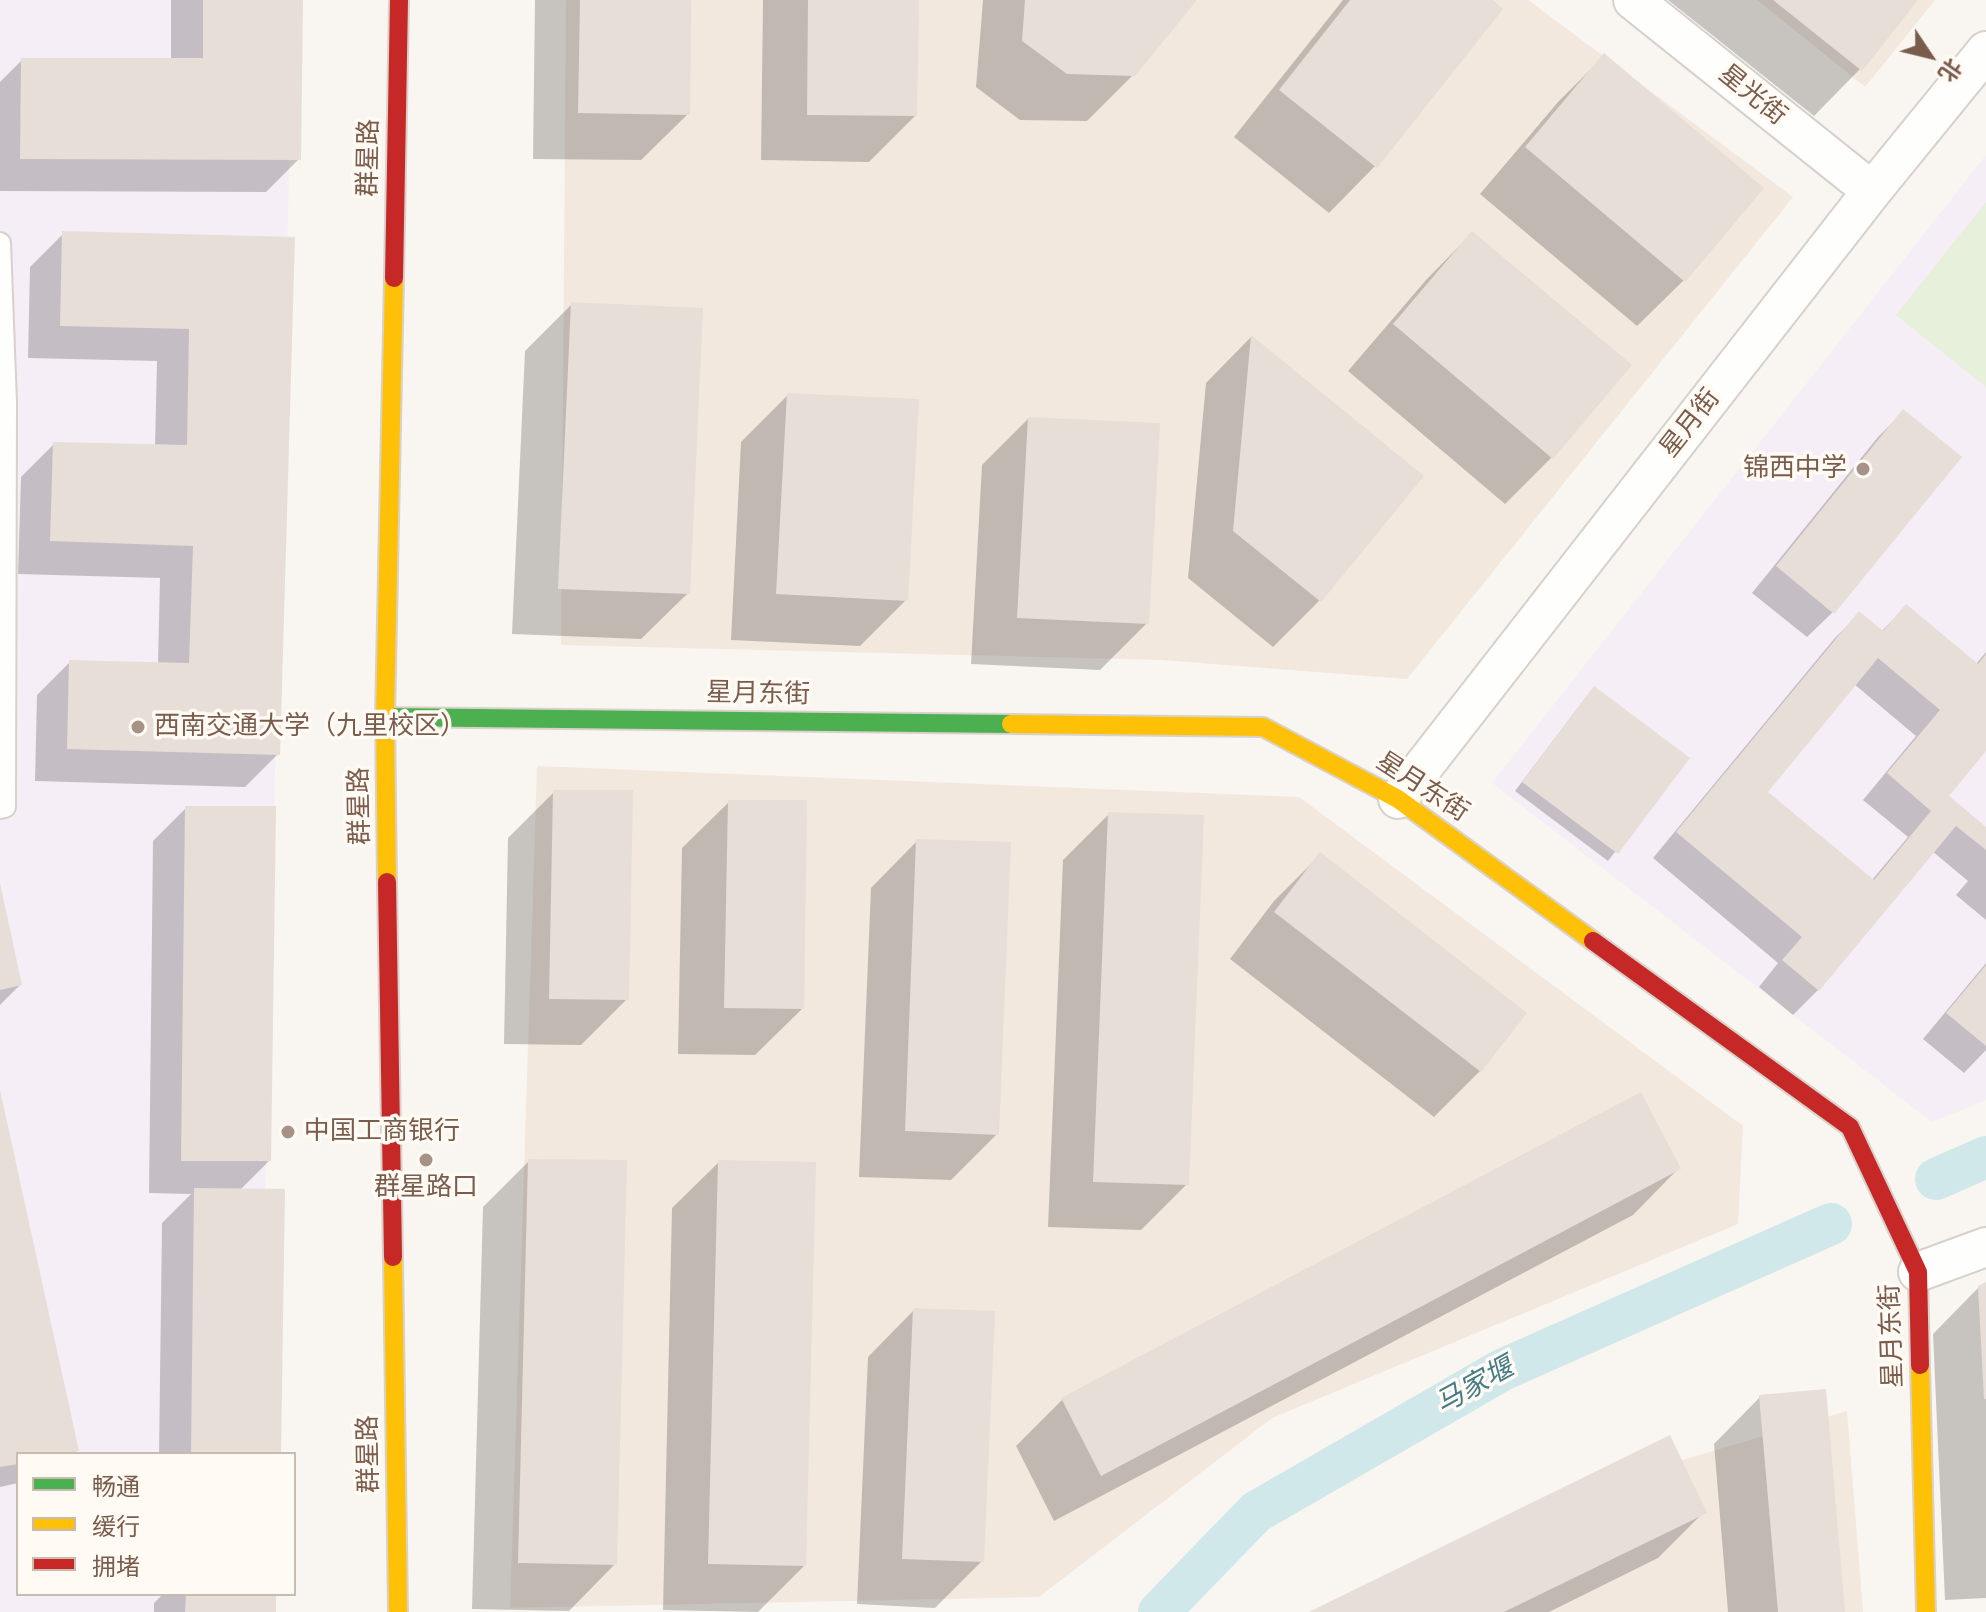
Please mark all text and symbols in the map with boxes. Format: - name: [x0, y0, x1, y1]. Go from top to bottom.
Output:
- north arrow: [1890, 16, 1970, 96]
- text: 北: [1934, 54, 1967, 86]
- street label: 星光街: [1712, 59, 1792, 133]
- street label: 群星路: [354, 119, 386, 197]
- street label: 星月街: [1655, 384, 1727, 464]
- place label: 锦西中学: [1743, 453, 1847, 485]
- marker: 锦西中学: [1854, 460, 1872, 478]
- street label: 星月东街: [706, 678, 810, 712]
- place label: 西南交通大学（九里校区）: [154, 711, 466, 743]
- marker: 西南交通大学（九里校区）: [129, 718, 147, 736]
- street label: 星月东街: [1370, 747, 1474, 829]
- street label: 群星路: [345, 767, 377, 845]
- place label: 中国工商银行: [304, 1116, 460, 1148]
- marker: 中国工商银行: [279, 1123, 297, 1141]
- marker: 群星路口: [417, 1151, 435, 1169]
- place label: 群星路口: [374, 1172, 478, 1204]
- street label: 星月东街: [1876, 1283, 1910, 1389]
- water label: 马家堰: [1430, 1352, 1520, 1422]
- street label: 群星路: [354, 1415, 386, 1493]
- legend: [16, 1452, 296, 1596]
- text: 畅通: [92, 1473, 140, 1501]
- text: 缓行: [92, 1513, 140, 1541]
- text: 拥堵: [92, 1553, 140, 1581]

